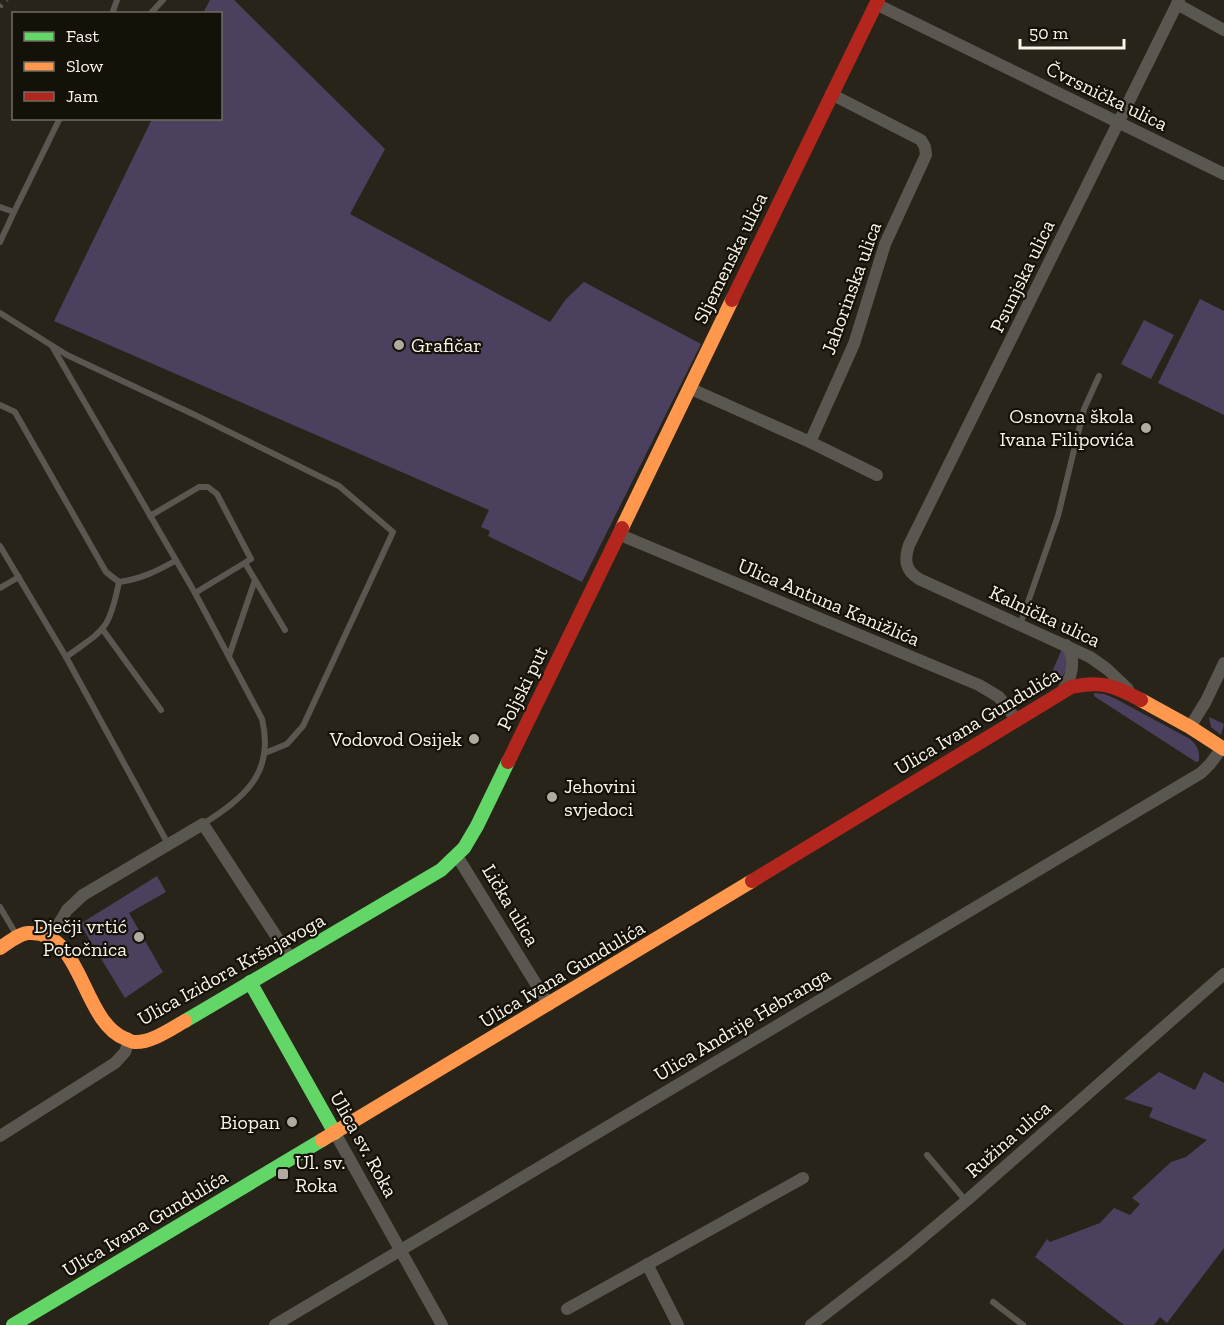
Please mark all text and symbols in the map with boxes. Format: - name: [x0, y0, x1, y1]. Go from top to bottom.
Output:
- legend: [12, 12, 222, 120]
- scale bar: [1020, 12, 1124, 50]
- text: 50 m: [1029, 22, 1069, 44]
- text: Fast: [66, 25, 99, 47]
- text: Slow: [66, 55, 103, 77]
- street label: Čvrsnička ulica: [1042, 56, 1172, 136]
- text: Jam: [66, 85, 98, 107]
- street label: Sljemenska ulica: [688, 188, 772, 328]
- street label: Psunjska ulica: [984, 216, 1060, 336]
- street label: Jahorinska ulica: [816, 218, 886, 358]
- place label: Grafičar: [411, 333, 482, 357]
- marker: Grafičar: [392, 338, 406, 352]
- place label: Osnovna škola Ivana Filipovića: [999, 404, 1134, 451]
- marker: Osnovna škola Ivana Filipovića: [1139, 421, 1153, 435]
- street label: Ulica Antuna Kanižlića: [734, 553, 924, 651]
- street label: Kalnička ulica: [986, 580, 1105, 652]
- street label: Poljski put: [491, 642, 553, 734]
- street label: Ulica Ivana Gundulića: [890, 662, 1064, 780]
- place label: Vodovod Osijek: [329, 727, 463, 751]
- marker: Vodovod Osijek: [467, 732, 481, 746]
- place label: Jehovini svjedoci: [564, 774, 636, 821]
- marker: Jehovini svjedoci: [545, 790, 559, 804]
- street label: Lička ulica: [477, 860, 545, 951]
- street label: Ulica Izidora Kršnjavoga: [133, 907, 329, 1030]
- place label: Dječji vrtić Potočnica: [34, 914, 127, 961]
- street label: Ulica Ivana Gundulića: [475, 915, 649, 1033]
- marker: Dječji vrtić Potočnica: [132, 930, 146, 944]
- street label: Ulica Andrije Hebranga: [650, 962, 835, 1086]
- street label: Ulica sv. Roka: [325, 1087, 403, 1202]
- street label: Ružina ulica: [960, 1095, 1056, 1183]
- place label: Biopan: [220, 1110, 281, 1134]
- marker: Biopan: [285, 1115, 299, 1129]
- place label: Ul. sv. Roka: [295, 1150, 346, 1197]
- street label: Ulica Ivana Gundulića: [58, 1164, 232, 1282]
- marker: Ul. sv. Roka: [276, 1167, 290, 1181]

